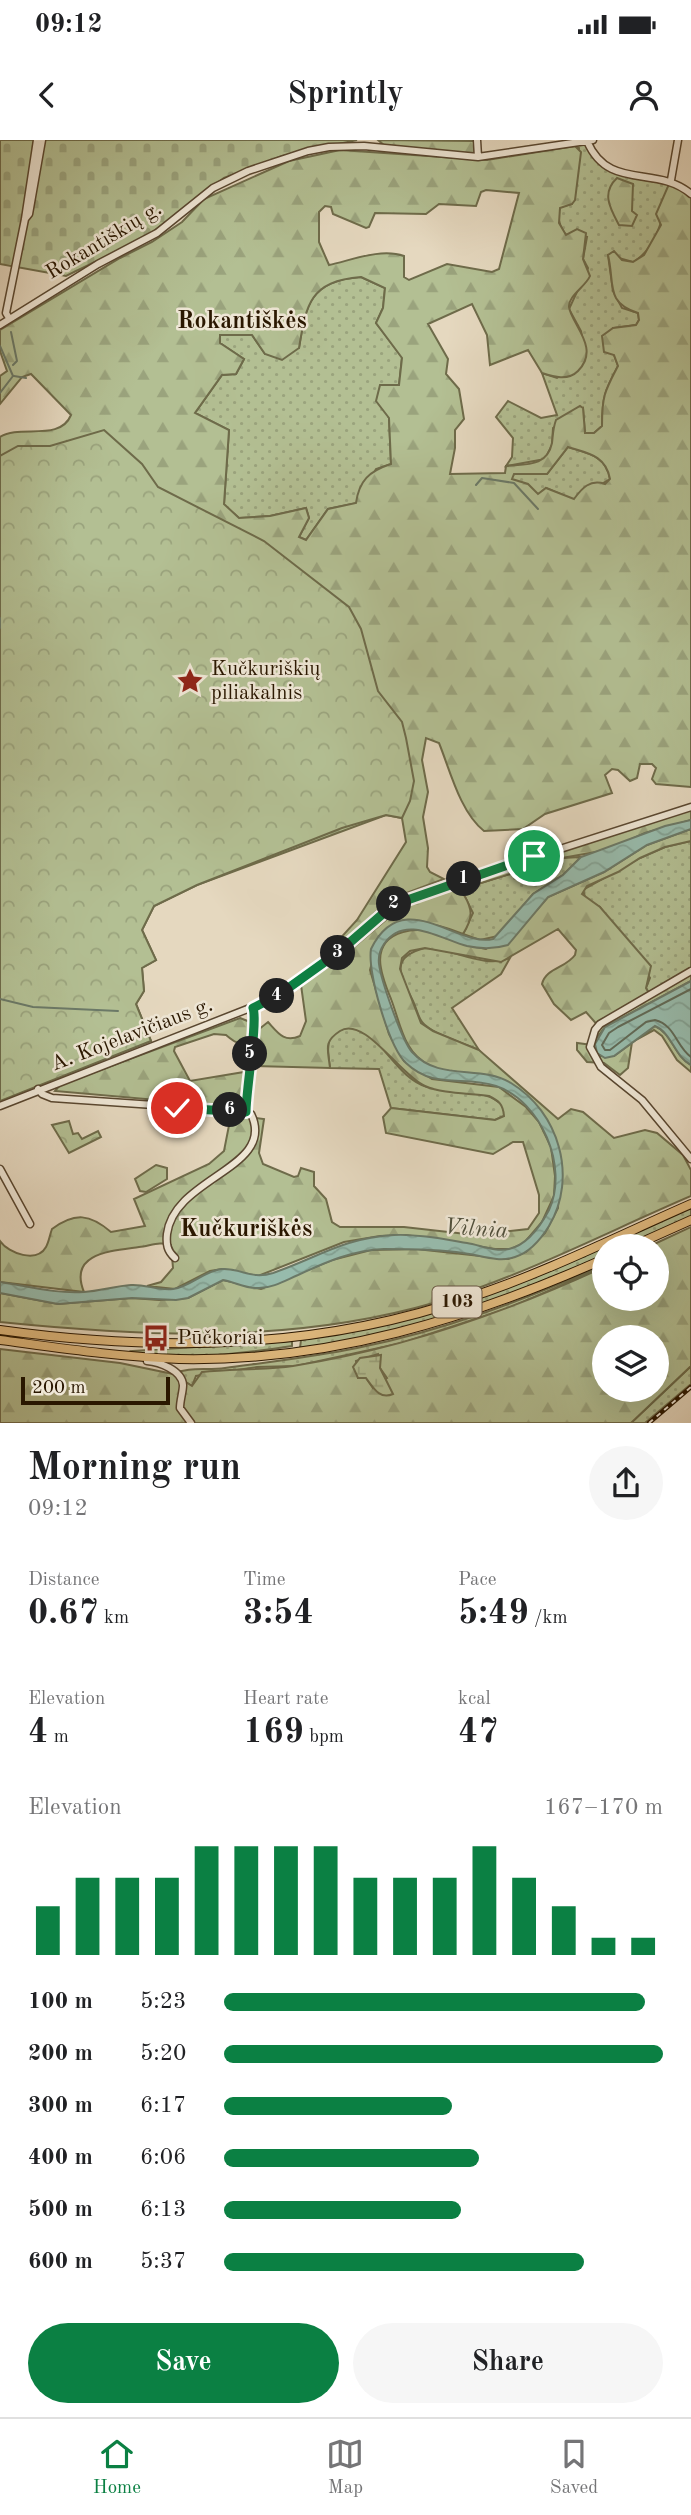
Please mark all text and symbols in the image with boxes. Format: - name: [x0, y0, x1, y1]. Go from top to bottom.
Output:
- text: 09:12: [35, 12, 103, 38]
- icon: back: [28, 76, 66, 114]
- icon: person: [625, 76, 663, 114]
- text: Sprintly: [287, 79, 404, 111]
- street label: Rokantiškių g.: [42, 198, 166, 284]
- district label: Rokantiškės: [177, 310, 307, 334]
- place label: Kučkuriškių piliakalnis: [211, 659, 321, 704]
- place icon: Kučkuriškių piliakalnis: [175, 666, 205, 696]
- pin: [504, 826, 564, 886]
- icon: arrive: [515, 837, 553, 875]
- pin: 1: [447, 862, 482, 896]
- text: 1: [458, 869, 469, 888]
- pin: 2: [376, 886, 412, 922]
- text: 2: [388, 894, 399, 913]
- pin: 3: [320, 936, 356, 970]
- text: 3: [332, 943, 343, 962]
- pin: 4: [260, 978, 294, 1014]
- text: 4: [271, 986, 282, 1005]
- street label: A. Kojelavičiaus g.: [48, 995, 216, 1075]
- pin: 5: [232, 1037, 268, 1072]
- text: 5: [244, 1044, 255, 1063]
- pin: [147, 1078, 207, 1138]
- icon: check: [158, 1089, 196, 1127]
- pin: 6: [212, 1093, 247, 1128]
- text: 6: [224, 1100, 235, 1119]
- water label: Vilnia: [443, 1215, 509, 1243]
- district label: Kučkuriškės: [180, 1218, 312, 1242]
- map controls: [592, 1234, 669, 1402]
- button: locate: [592, 1234, 669, 1311]
- road number: 103: [433, 1286, 482, 1318]
- bus stop icon: Pūčkoriai: [141, 1323, 171, 1353]
- button: layers: [592, 1325, 669, 1402]
- place label: Pūčkoriai: [177, 1328, 263, 1349]
- scale bar: [21, 1374, 170, 1406]
- text: 200 m: [32, 1379, 85, 1398]
- button: share: [589, 1446, 663, 1520]
- text: Morning run: [28, 1450, 241, 1488]
- text: 09:12: [28, 1497, 88, 1520]
- text: Distance: [28, 1571, 100, 1590]
- text: Time: [243, 1571, 286, 1590]
- text: Pace: [458, 1571, 497, 1590]
- text: 0.67: [28, 1596, 99, 1631]
- text: 3:54: [243, 1596, 314, 1631]
- text: 5:49: [458, 1596, 529, 1631]
- text: km: [99, 1609, 129, 1628]
- text: /km: [529, 1609, 568, 1628]
- text: Elevation: [28, 1690, 105, 1709]
- text: Heart rate: [243, 1690, 328, 1709]
- text: kcal: [458, 1690, 491, 1709]
- text: 4: [28, 1715, 48, 1750]
- text: 169: [243, 1715, 304, 1750]
- text: 47: [458, 1715, 499, 1750]
- text: m: [48, 1728, 69, 1747]
- text: bpm: [304, 1728, 344, 1747]
- text: Elevation: [28, 1796, 122, 1819]
- text: 167–170 m: [544, 1796, 663, 1819]
- text: 100 m: [28, 1990, 93, 2013]
- text: 5:23: [140, 1990, 186, 2013]
- text: 200 m: [28, 2042, 93, 2065]
- text: 5:20: [140, 2042, 186, 2065]
- text: 300 m: [28, 2094, 93, 2117]
- text: 6:17: [140, 2094, 186, 2117]
- text: 400 m: [28, 2146, 93, 2169]
- text: 6:06: [140, 2146, 186, 2169]
- text: 500 m: [28, 2198, 93, 2221]
- text: 6:13: [140, 2198, 186, 2221]
- text: 600 m: [28, 2250, 93, 2273]
- text: 5:37: [140, 2250, 186, 2273]
- button: Save: [28, 2323, 339, 2403]
- button: Share: [353, 2323, 663, 2403]
- tab: Home: [93, 2435, 141, 2500]
- tab: Map: [326, 2435, 364, 2500]
- tab: Saved: [550, 2435, 598, 2500]

